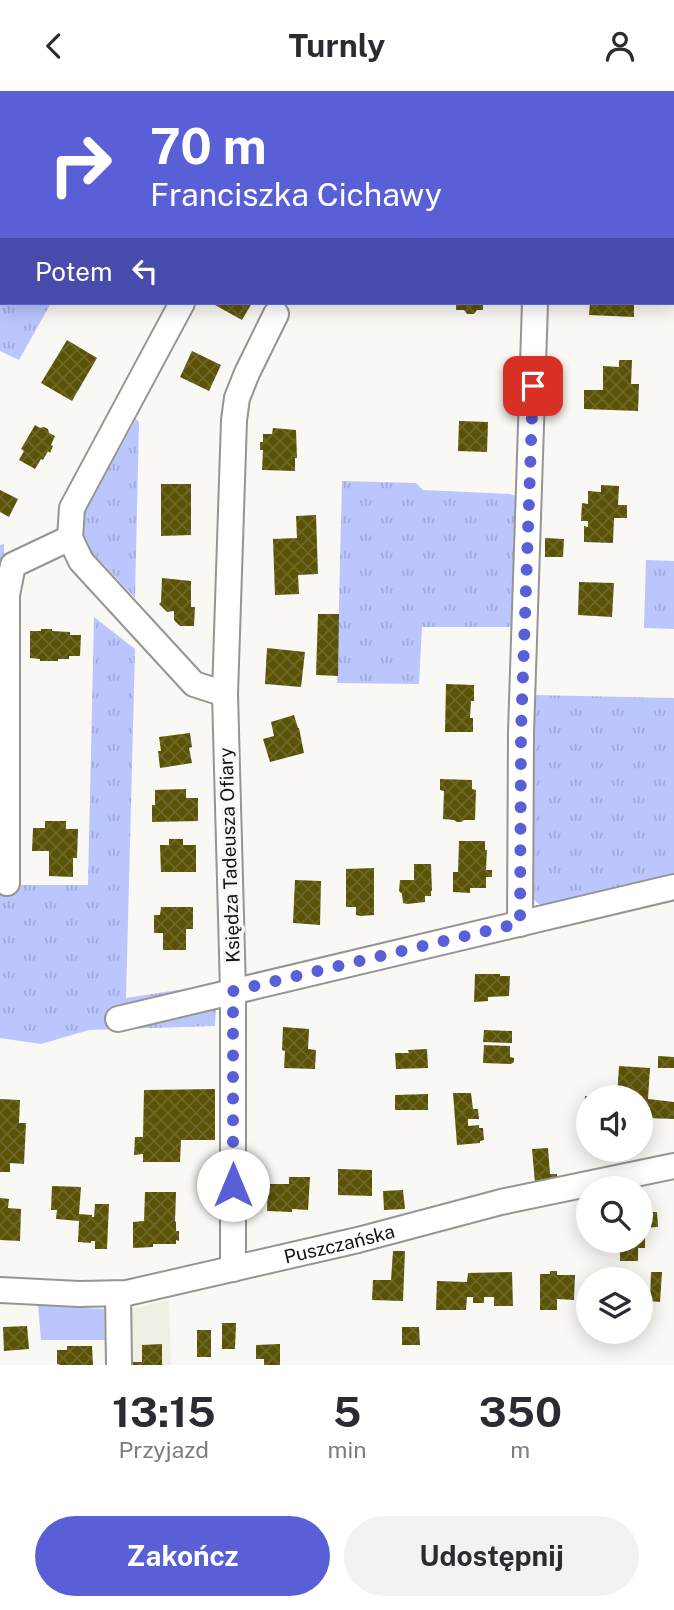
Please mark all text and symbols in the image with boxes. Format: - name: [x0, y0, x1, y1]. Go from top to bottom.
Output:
- icon: back: [35, 27, 73, 65]
- text: Turnly: [289, 27, 385, 64]
- icon: person: [601, 27, 639, 65]
- text: 70 m: [150, 117, 267, 175]
- icon: right: [35, 119, 126, 210]
- text: Franciszka Cichawy: [150, 176, 442, 213]
- icon: left: [126, 252, 164, 290]
- text: Potem: [35, 256, 112, 287]
- pin: [503, 356, 563, 416]
- icon: arrive: [514, 367, 552, 405]
- street label: Księdza Tadeusza Ofiary: [214, 747, 244, 963]
- map controls: [576, 1085, 653, 1344]
- button: sound: [576, 1085, 653, 1162]
- position arrow: [196, 1148, 270, 1222]
- button: search: [576, 1176, 653, 1253]
- street label: Puszczańska: [282, 1220, 397, 1268]
- button: layers: [576, 1267, 653, 1344]
- text: 13:15: [112, 1387, 216, 1436]
- text: 5: [333, 1387, 361, 1436]
- text: 350: [479, 1387, 562, 1436]
- text: Przyjazd: [119, 1436, 209, 1463]
- text: min: [328, 1436, 367, 1463]
- text: m: [510, 1436, 530, 1463]
- button: Zakończ: [35, 1516, 330, 1596]
- button: Udostępnij: [344, 1516, 639, 1596]

